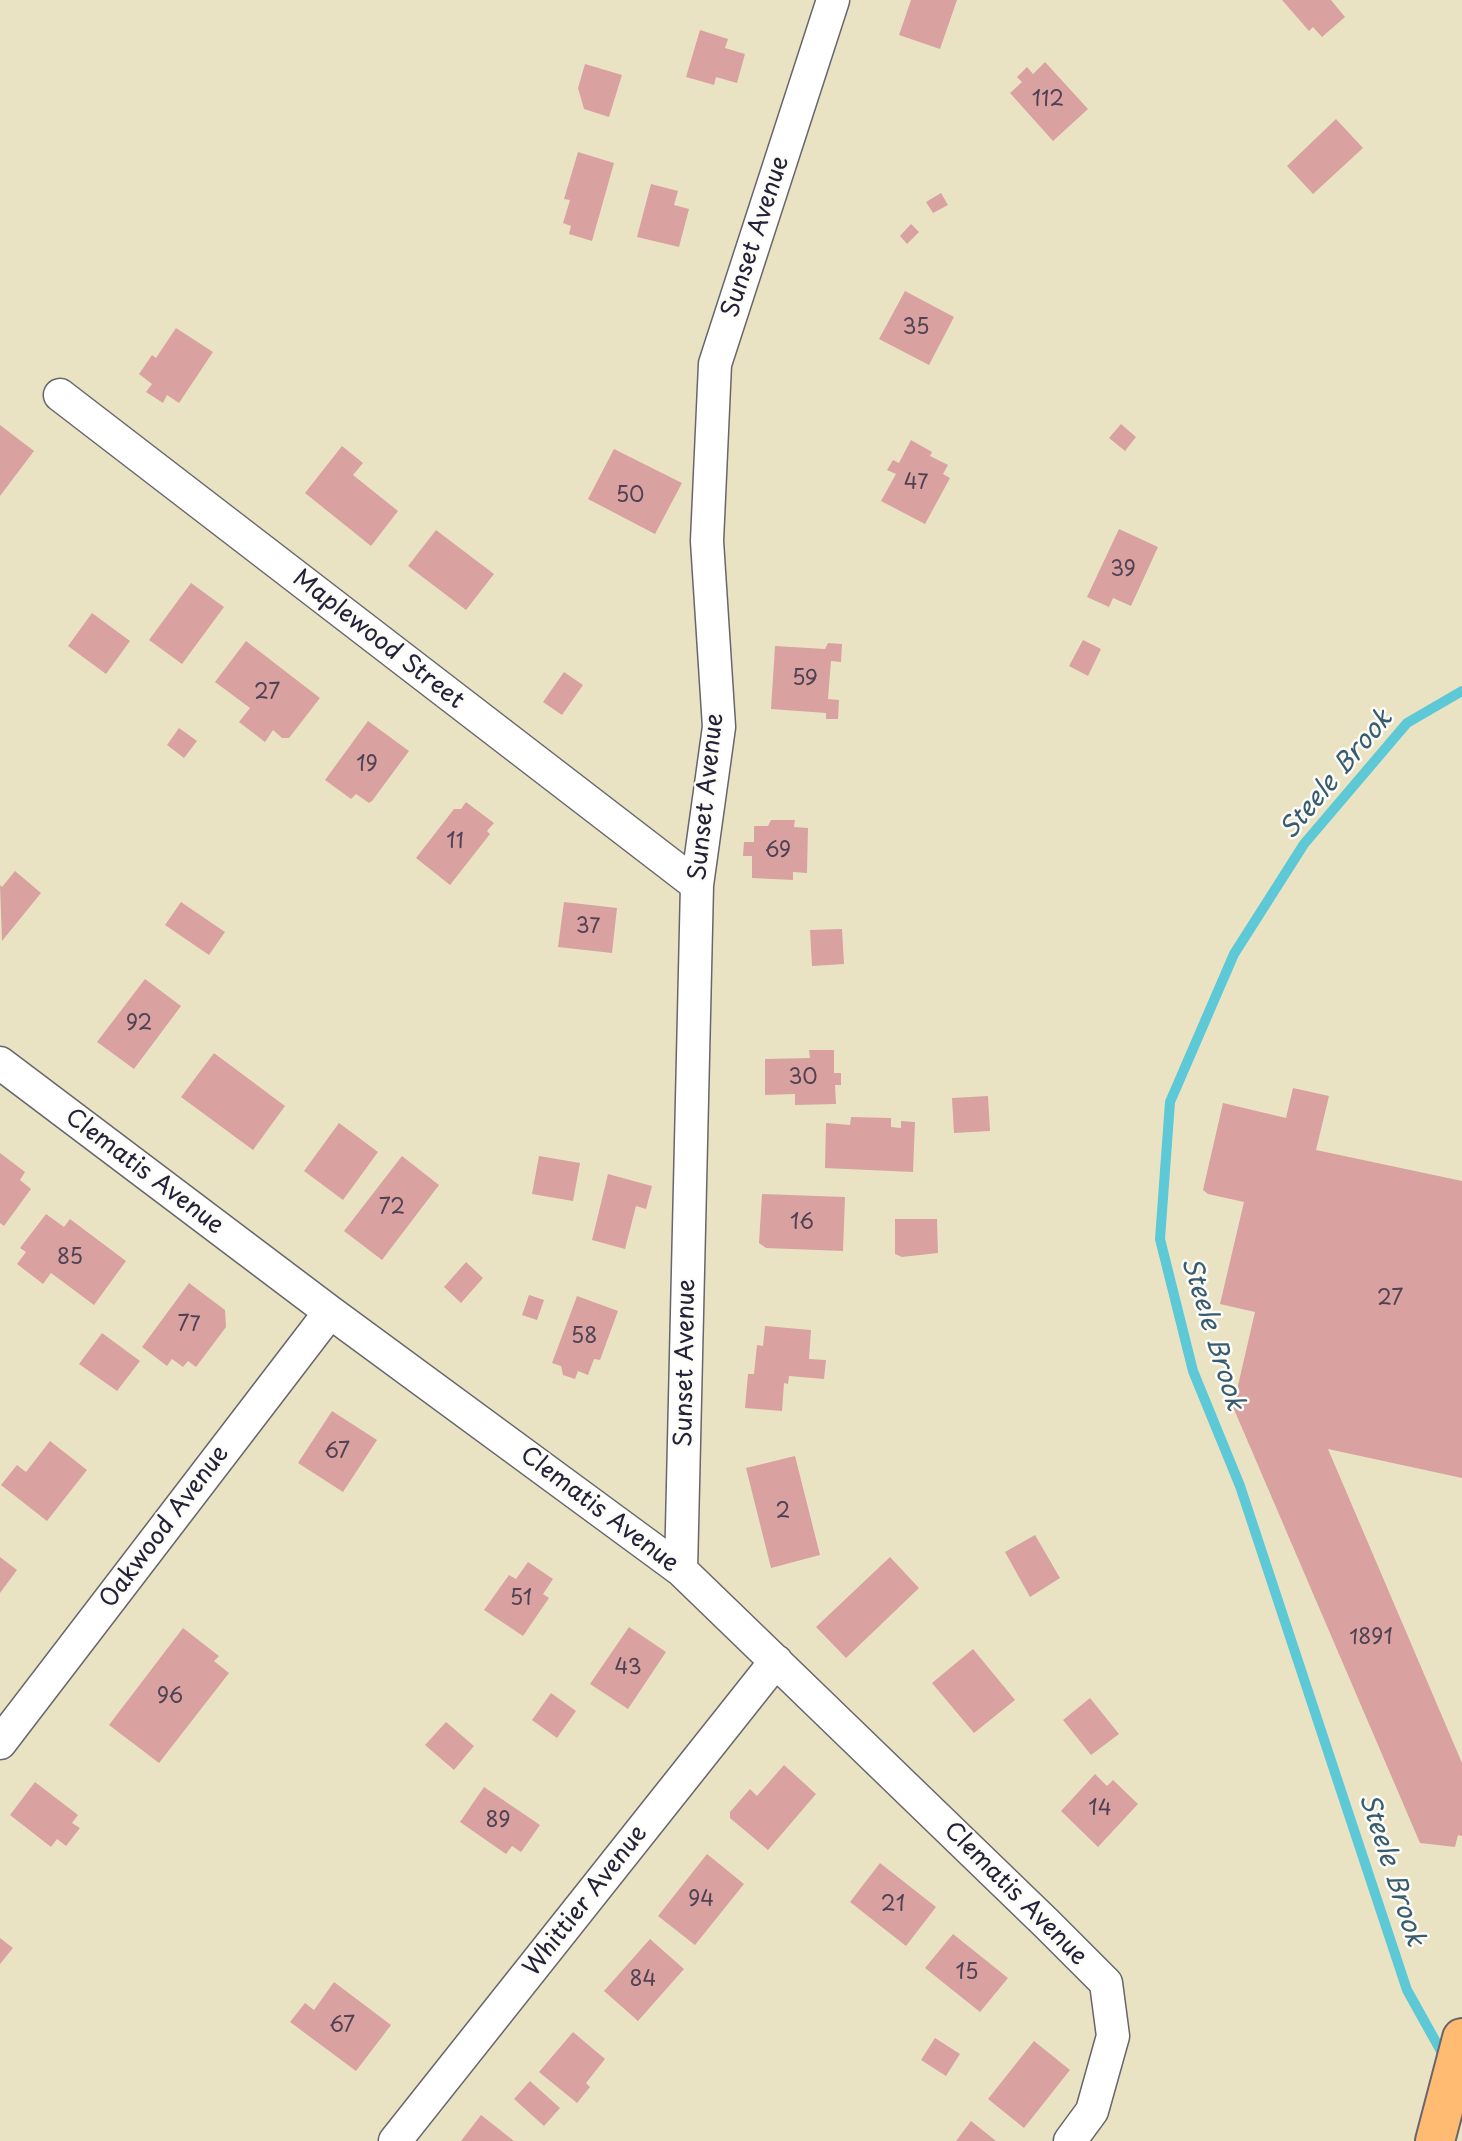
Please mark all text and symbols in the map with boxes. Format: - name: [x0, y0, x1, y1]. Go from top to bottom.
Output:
- house number: 112: [1032, 87, 1064, 113]
- street label: Sunset Avenue: [716, 153, 796, 321]
- house number: 35: [903, 315, 929, 341]
- house number: 47: [904, 470, 928, 496]
- house number: 50: [616, 483, 644, 509]
- house number: 39: [1110, 557, 1136, 583]
- street label: Maplewood Street: [287, 564, 469, 716]
- house number: 59: [792, 666, 818, 692]
- house number: 27: [254, 680, 280, 706]
- water label: Steele Brook: [1274, 704, 1400, 846]
- street label: Sunset Avenue: [684, 712, 730, 882]
- house number: 19: [356, 752, 378, 778]
- house number: 11: [446, 829, 464, 855]
- house number: 69: [765, 838, 791, 864]
- house number: 37: [576, 914, 600, 940]
- house number: 92: [126, 1011, 152, 1037]
- house number: 30: [788, 1065, 818, 1091]
- street label: Clematis Avenue: [59, 1103, 229, 1241]
- house number: 72: [379, 1195, 405, 1221]
- house number: 16: [790, 1210, 814, 1236]
- house number: 85: [57, 1245, 83, 1271]
- water label: Steele Brook: [1174, 1254, 1250, 1414]
- street label: Sunset Avenue: [670, 1279, 702, 1447]
- house number: 27: [1377, 1286, 1403, 1312]
- house number: 77: [177, 1312, 201, 1338]
- house number: 58: [571, 1324, 597, 1350]
- house number: 67: [324, 1439, 350, 1465]
- street label: Oakwood Avenue: [95, 1440, 235, 1614]
- street label: Clematis Avenue: [514, 1441, 684, 1579]
- house number: 2: [776, 1499, 790, 1525]
- house number: 51: [510, 1586, 532, 1612]
- house number: 1891: [1349, 1625, 1393, 1651]
- house number: 43: [614, 1655, 642, 1681]
- house number: 96: [157, 1684, 183, 1710]
- water label: Steele Brook: [1352, 1790, 1430, 1950]
- house number: 14: [1088, 1796, 1112, 1822]
- house number: 89: [485, 1808, 511, 1834]
- street label: Clematis Avenue: [937, 1816, 1093, 1972]
- street label: Whittier Avenue: [518, 1820, 654, 1982]
- house number: 94: [688, 1887, 714, 1913]
- house number: 21: [881, 1892, 905, 1918]
- house number: 15: [956, 1960, 978, 1986]
- house number: 84: [629, 1967, 657, 1993]
- house number: 67: [329, 2013, 355, 2039]

